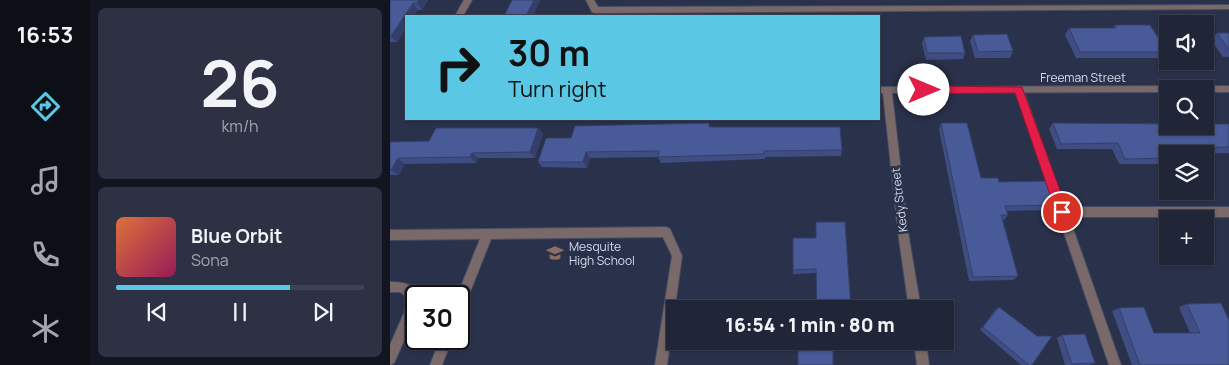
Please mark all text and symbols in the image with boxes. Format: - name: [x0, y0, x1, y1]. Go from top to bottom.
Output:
- map controls: [1159, 15, 1214, 265]
- button: sound: [1159, 15, 1214, 70]
- text: 16:53: [17, 20, 73, 50]
- text: 30 m: [508, 29, 590, 77]
- icon: right: [425, 35, 490, 100]
- text: 26: [200, 38, 280, 127]
- position arrow: [897, 63, 949, 115]
- street label: Freeman Street: [1040, 69, 1126, 86]
- text: Turn right: [508, 74, 606, 104]
- button: search: [1159, 80, 1214, 135]
- icon: directions: [28, 89, 63, 124]
- text: km/h: [221, 115, 259, 137]
- button: layers: [1159, 145, 1214, 200]
- icon: music: [28, 163, 63, 198]
- street label: Kedy Street: [887, 167, 911, 233]
- pin: [1041, 191, 1083, 233]
- icon: arrive: [1048, 198, 1076, 226]
- button: +: [1159, 210, 1214, 265]
- text: Blue Orbit: [191, 223, 283, 249]
- icon: phone: [28, 237, 63, 272]
- place label: Mesquite High School: [569, 238, 635, 269]
- school or university icon: Mesquite High School: [545, 243, 565, 263]
- text: Sona: [191, 249, 229, 271]
- speed limit sign: 30: [405, 285, 470, 350]
- icon: previous: [143, 298, 171, 326]
- icon: pause: [226, 298, 254, 326]
- icon: next: [309, 298, 337, 326]
- icon: climate: [28, 311, 63, 346]
- text: 16:54 · 1 min · 80 m: [725, 312, 895, 338]

